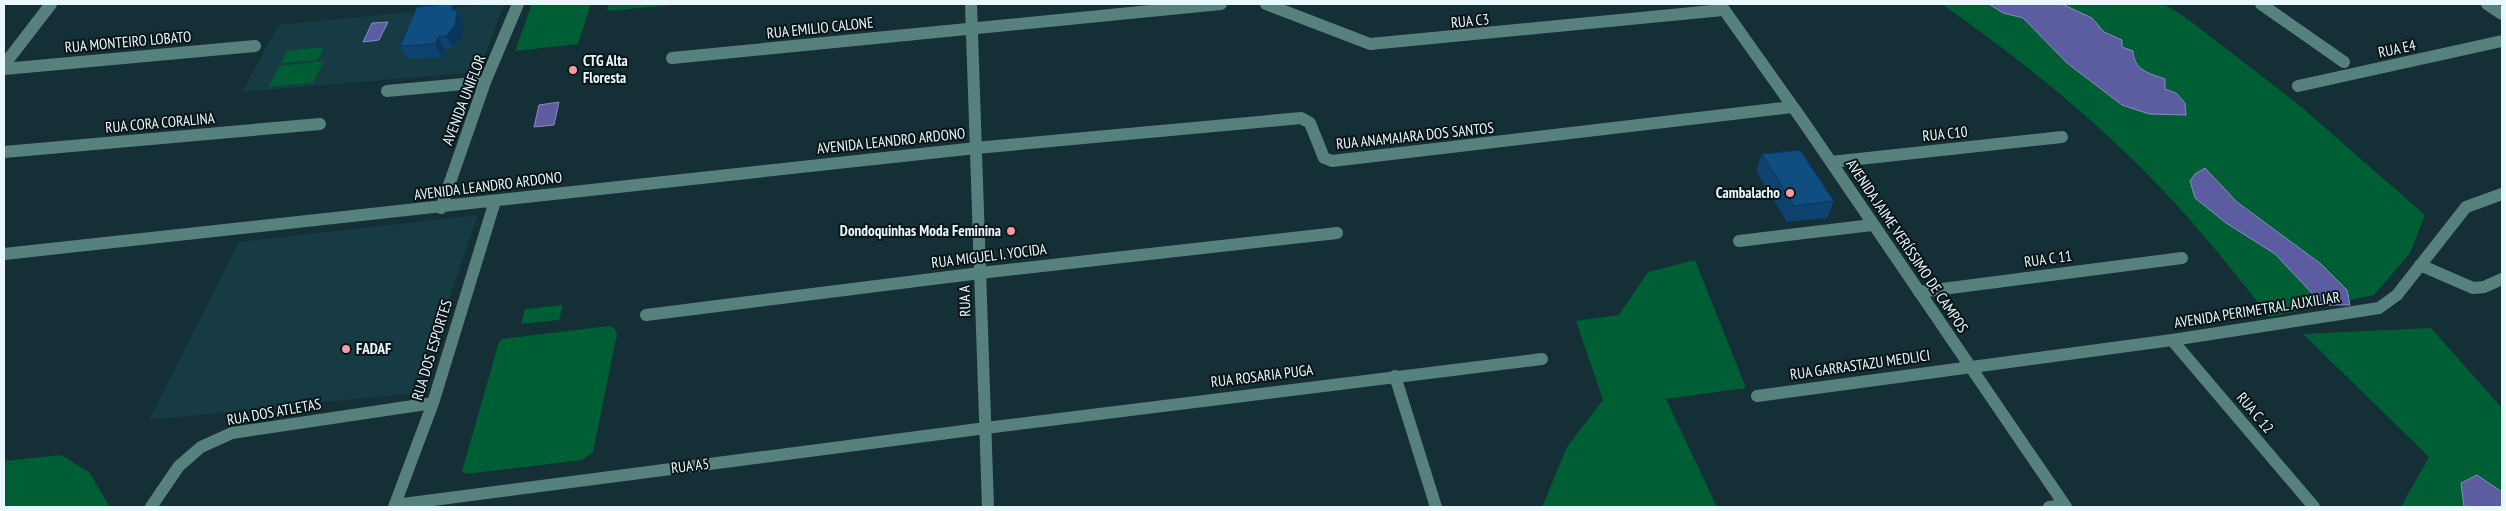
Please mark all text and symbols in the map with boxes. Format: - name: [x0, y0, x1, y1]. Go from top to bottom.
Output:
- street label: RUA C3: [1450, 9, 1490, 32]
- street label: RUA EMILIO CALONE: [766, 12, 874, 43]
- street label: RUA MONTEIRO LOBATO: [64, 27, 192, 56]
- street label: RUA E4: [2376, 35, 2418, 62]
- place label: CTG Alta Floresta: [583, 51, 628, 87]
- street label: AVENIDA UNIFLOR: [438, 52, 489, 148]
- marker: CTG Alta Floresta: [567, 64, 579, 76]
- street label: RUA CORA CORALINA: [104, 108, 216, 137]
- street label: RUA ANAMAIARA DOS SANTOS: [1335, 118, 1495, 153]
- street label: RUA C10: [1921, 122, 1969, 145]
- street label: AVENIDA LEANDRO ARDONO: [816, 123, 966, 158]
- street label: AVENIDA JAIME VERÍSSIMO DE CAMPOS: [1842, 155, 1973, 336]
- street label: AVENIDA LEANDRO ARDONO: [413, 167, 563, 204]
- place label: Cambalacho: [1716, 183, 1780, 202]
- marker: Cambalacho: [1784, 187, 1796, 199]
- place label: Dondoquinhas Moda Feminina: [840, 221, 1001, 240]
- marker: Dondoquinhas Moda Feminina: [1005, 225, 1017, 237]
- street label: RUA MIGUEL I. YOCIDA: [930, 239, 1049, 272]
- street label: RUA C 11: [2023, 246, 2073, 271]
- street label: RUA A: [954, 284, 975, 317]
- street label: AVENIDA PERIMETRAL AUXILIAR: [2173, 287, 2341, 332]
- street label: RUA DOS ESPORTES: [407, 297, 456, 402]
- place label: FADAF: [356, 339, 391, 358]
- marker: FADAF: [340, 343, 352, 355]
- street label: RUA GARRASTAZU MEDLICI: [1789, 345, 1931, 384]
- street label: RUA ROSARIA PUGA: [1210, 360, 1315, 391]
- street label: RUA C 12: [2233, 388, 2278, 437]
- street label: RUA DOS ATLETAS: [225, 394, 322, 429]
- street label: RUA A5: [670, 454, 710, 477]

